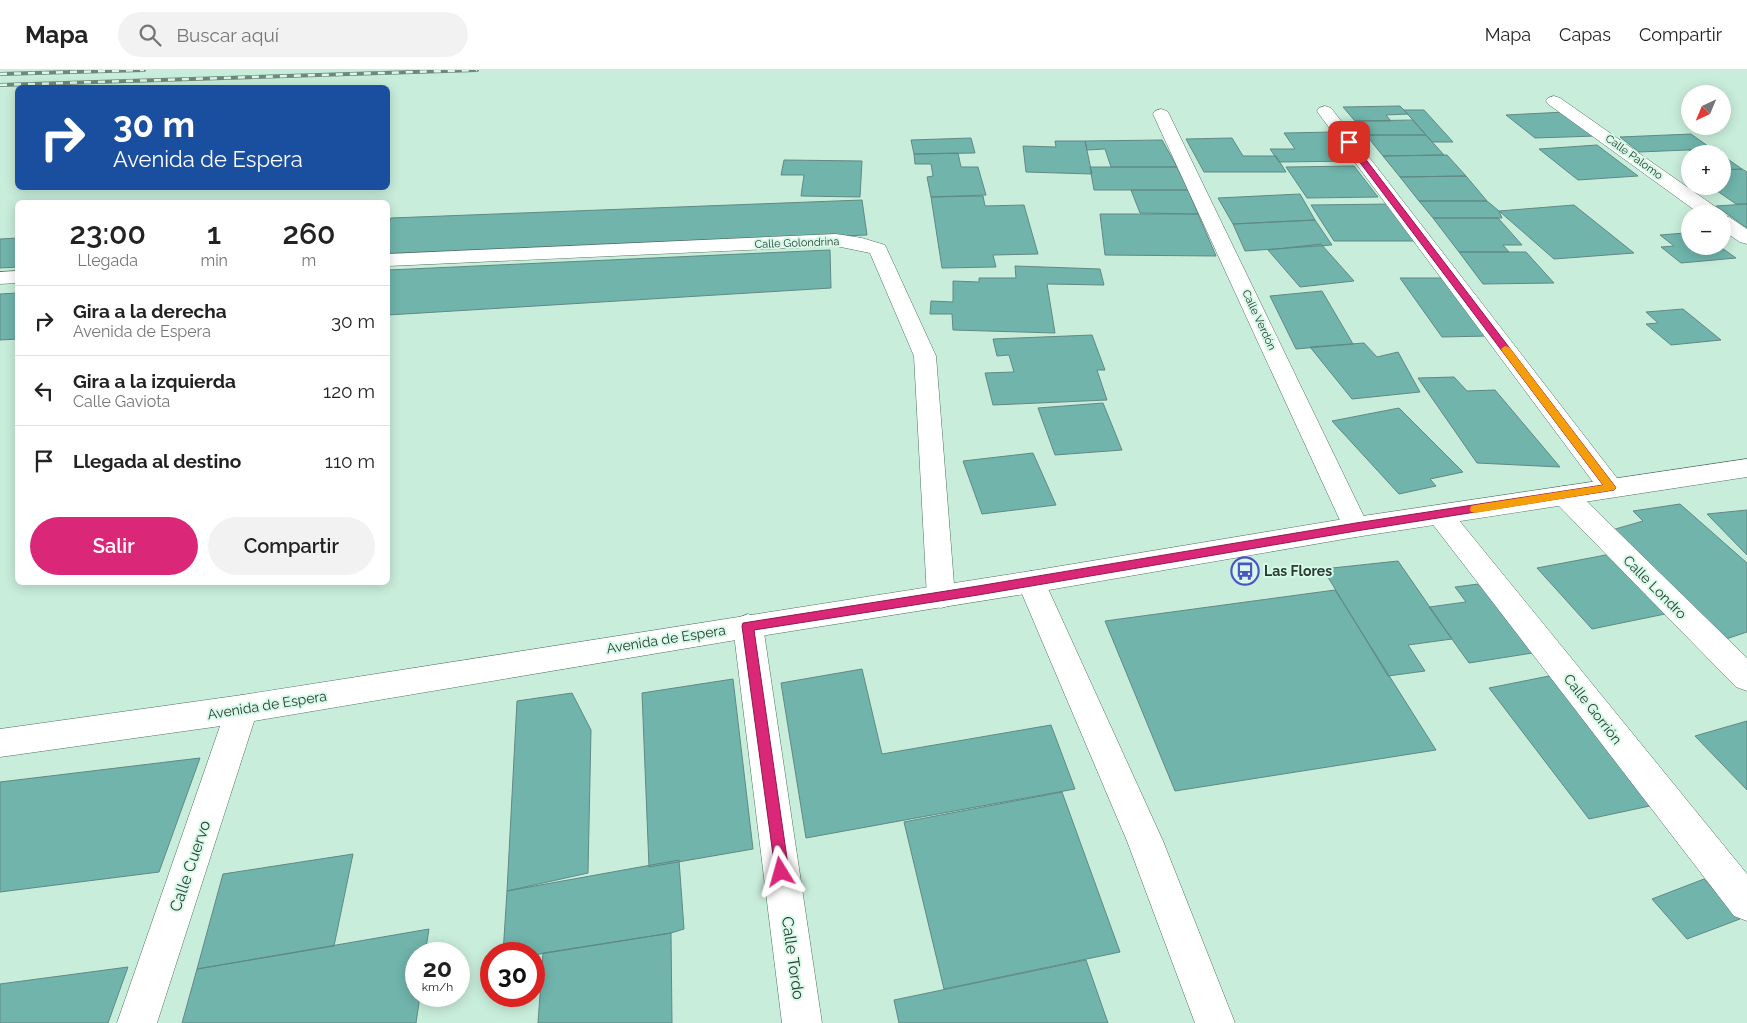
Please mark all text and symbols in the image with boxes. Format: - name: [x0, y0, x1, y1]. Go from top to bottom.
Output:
- search box: [118, 12, 468, 57]
- text: Mapa: [25, 20, 88, 49]
- icon: search: [136, 21, 164, 49]
- text: Buscar aquí: [176, 24, 279, 46]
- text: Mapa: [1485, 24, 1531, 45]
- text: Capas: [1559, 24, 1611, 45]
- text: Compartir: [1639, 24, 1722, 45]
- north arrow: [1681, 85, 1731, 135]
- map controls: [1681, 85, 1731, 255]
- text: 30 m: [113, 104, 195, 145]
- icon: right: [30, 105, 95, 170]
- pin: [1328, 121, 1370, 163]
- icon: arrive: [1335, 128, 1363, 156]
- street label: Calle Palomo: [1603, 132, 1666, 182]
- button: +: [1681, 145, 1731, 195]
- text: Avenida de Espera: [113, 146, 303, 172]
- button: −: [1681, 205, 1731, 255]
- text: 23:00: [69, 216, 146, 251]
- text: 1: [207, 216, 221, 251]
- text: 260: [282, 216, 336, 251]
- street label: Calle Golondrina: [754, 235, 840, 251]
- text: Llegada: [78, 251, 138, 270]
- text: min: [200, 251, 228, 270]
- text: m: [302, 251, 316, 270]
- street label: Calle Verdón: [1239, 288, 1279, 352]
- text: Gira a la derecha: [73, 300, 227, 322]
- icon: right: [30, 307, 58, 335]
- text: 30 m: [331, 310, 375, 332]
- text: Avenida de Espera: [73, 322, 211, 341]
- text: Gira a la izquierda: [73, 370, 236, 392]
- icon: left: [30, 377, 58, 405]
- text: 120 m: [323, 380, 375, 402]
- text: Calle Gaviota: [73, 392, 170, 411]
- icon: arrive: [30, 447, 58, 475]
- text: Llegada al destino: [73, 450, 241, 472]
- text: 110 m: [325, 450, 375, 472]
- button: Salir: [30, 517, 198, 575]
- button: Compartir: [208, 517, 375, 575]
- street label: Calle Londro: [1620, 552, 1690, 622]
- bus stop icon: Las Flores: [1230, 556, 1260, 586]
- place label: Las Flores: [1264, 563, 1332, 579]
- street label: Avenida de Espera: [605, 622, 727, 656]
- street label: Calle Gorrión: [1561, 671, 1625, 747]
- street label: Avenida de Espera: [206, 688, 328, 722]
- street label: Calle Cuervo: [166, 818, 214, 914]
- position arrow: [754, 845, 806, 897]
- street label: Calle Tordo: [778, 915, 808, 1001]
- speed limit sign: 30: [480, 942, 545, 1007]
- text: 20: [423, 953, 452, 983]
- text: km/h: [422, 980, 453, 994]

